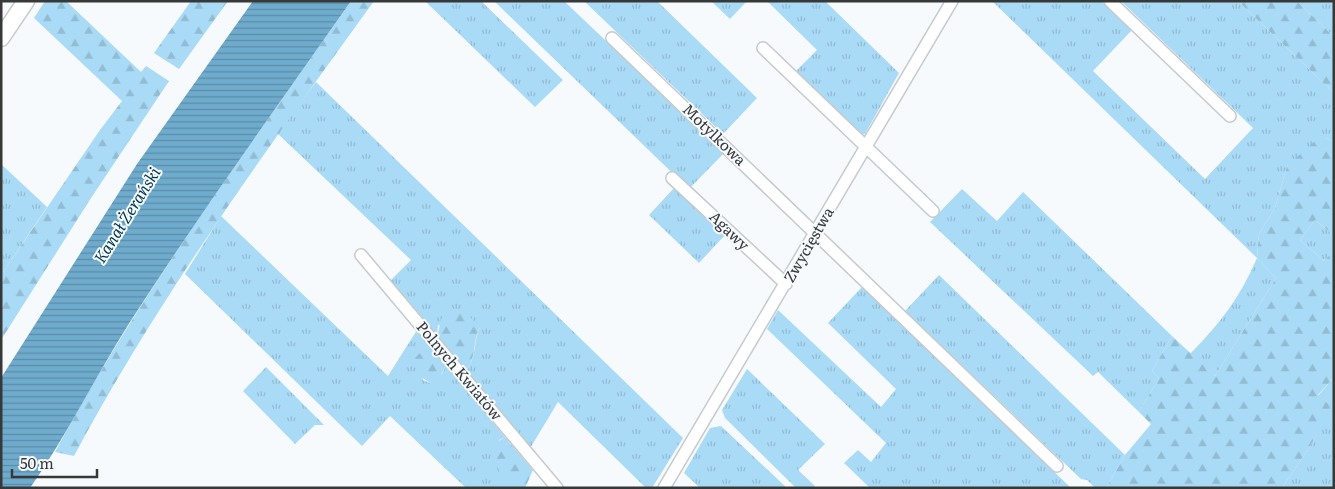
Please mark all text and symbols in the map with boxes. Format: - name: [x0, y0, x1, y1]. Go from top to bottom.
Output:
- street label: Motylkowa: [678, 98, 753, 171]
- water label: Kanał Żerański: [87, 162, 165, 267]
- street label: Zwycięstwa: [777, 201, 839, 286]
- street label: Agawy: [705, 205, 756, 255]
- street label: Polnych Kwiatów: [412, 315, 509, 425]
- scale bar: [12, 446, 98, 478]
- text: 50 m: [20, 451, 54, 474]

